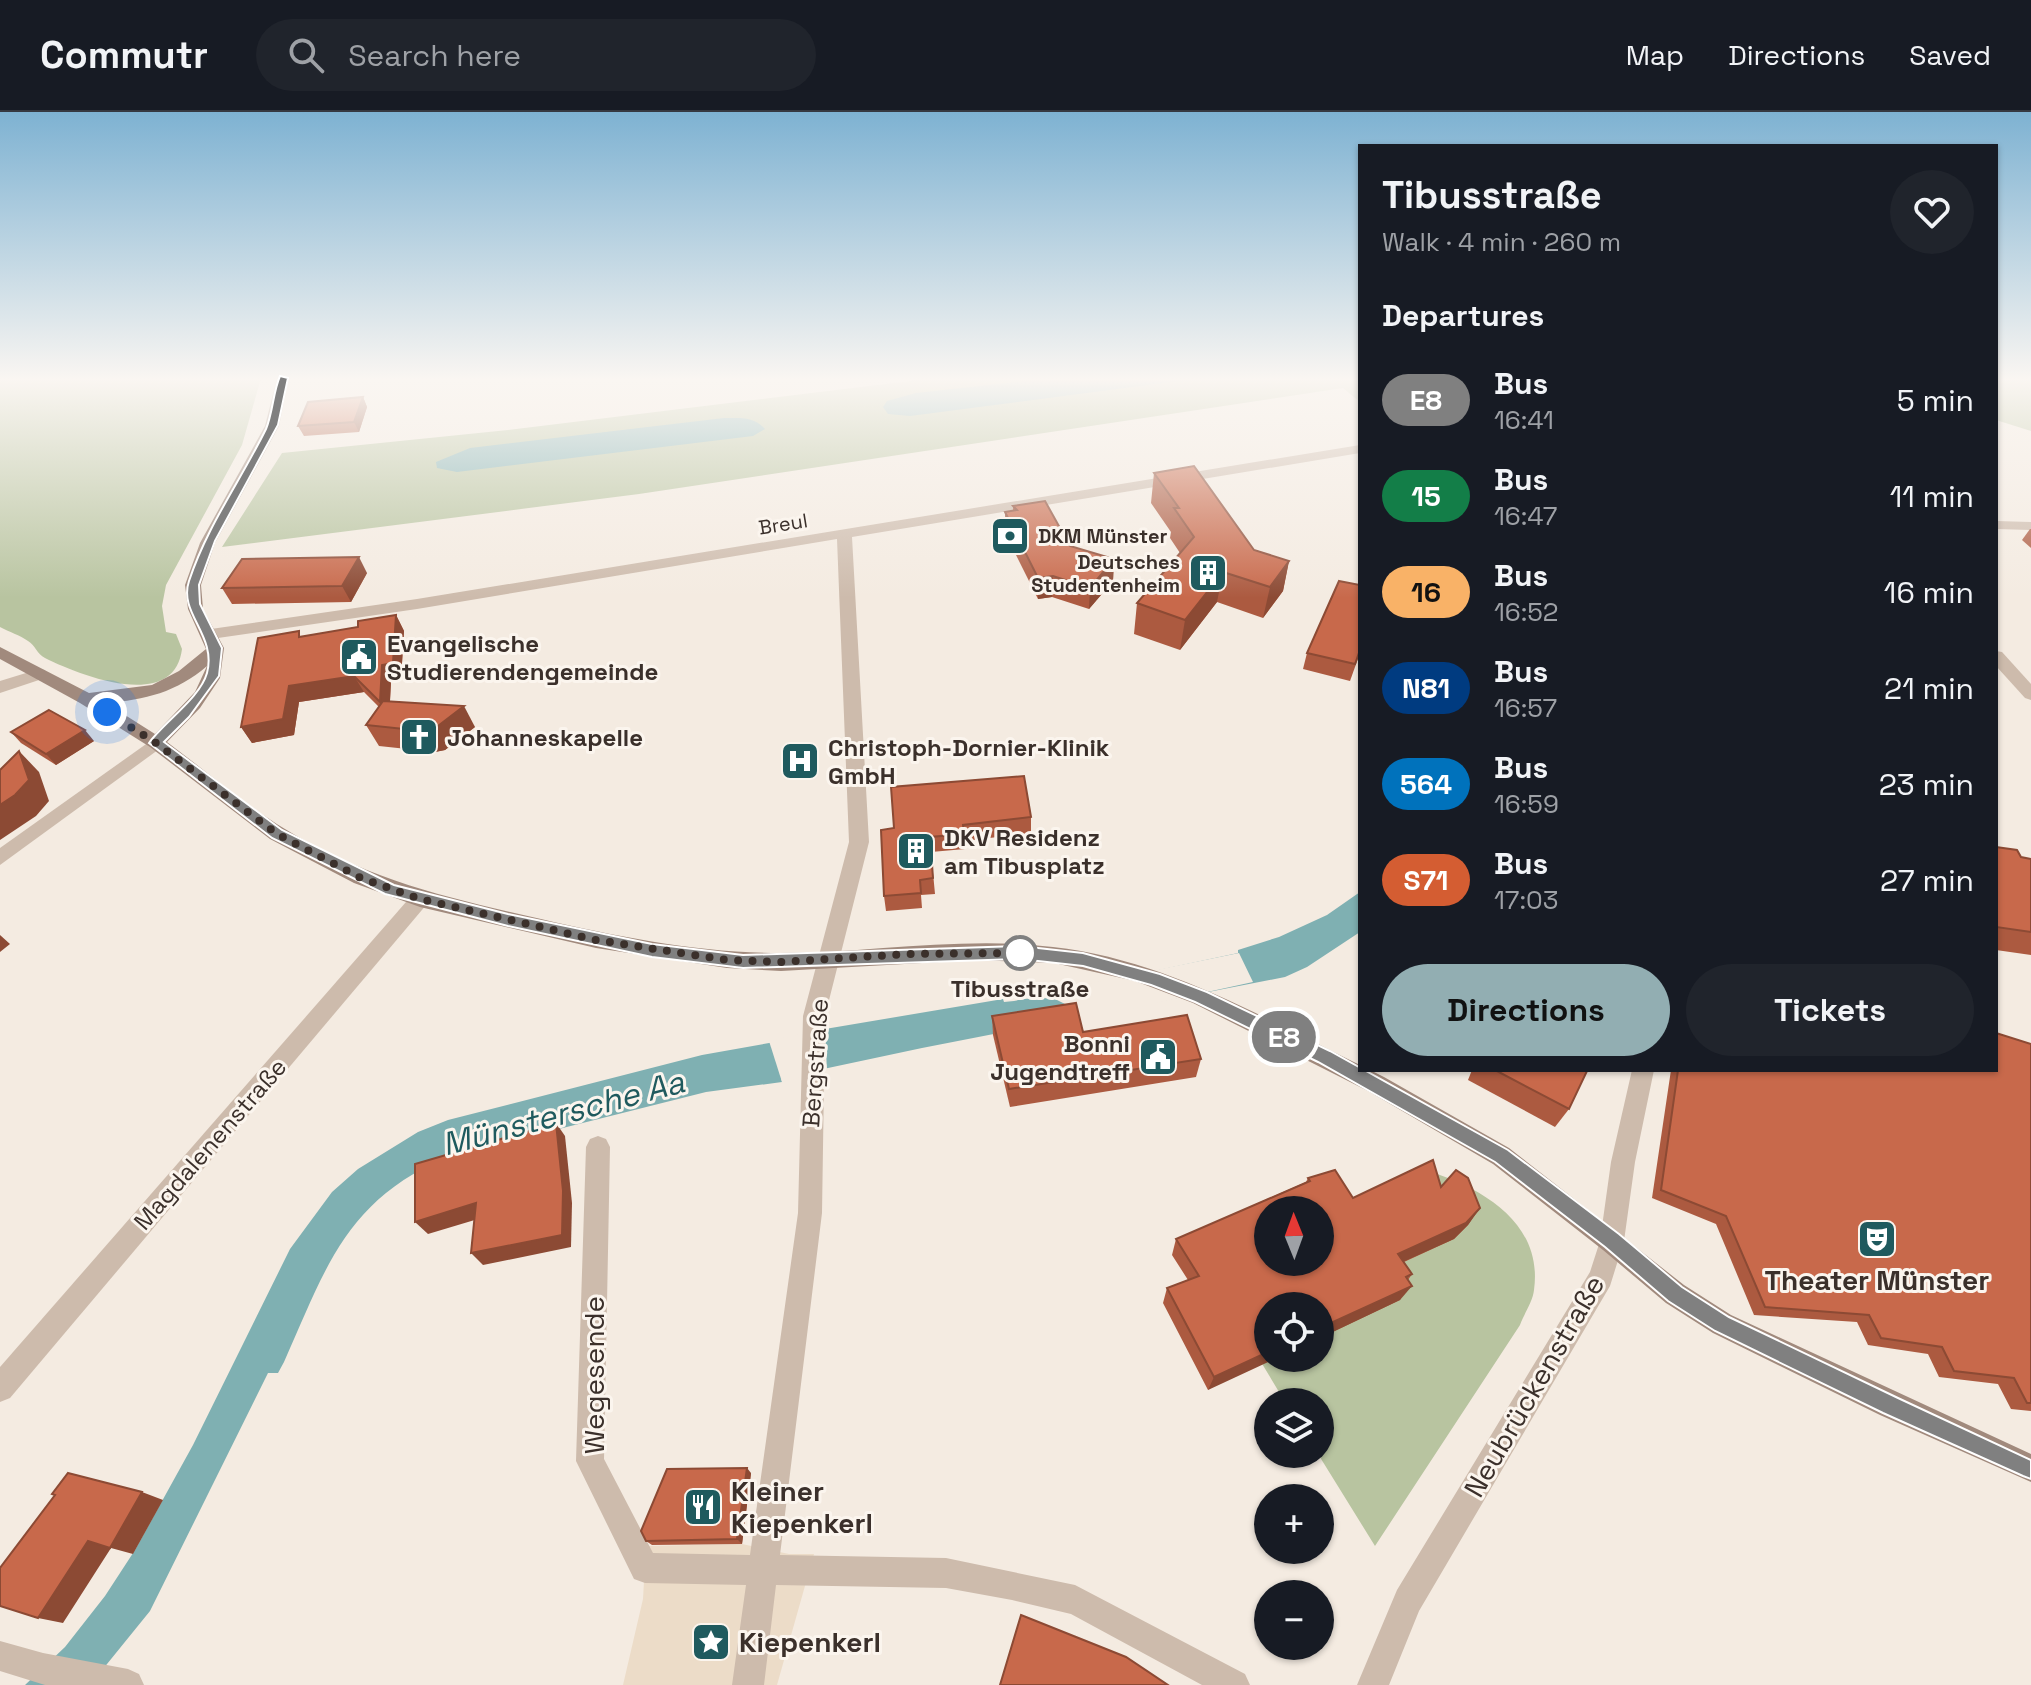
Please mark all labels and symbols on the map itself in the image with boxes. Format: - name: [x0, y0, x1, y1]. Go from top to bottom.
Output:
- street label: Breul: [757, 507, 809, 541]
- bank icon: DKM Münster: [989, 515, 1031, 557]
- place label: DKM Münster: [1038, 523, 1167, 549]
- place label: Deutsches Studentenheim: [1031, 549, 1180, 598]
- building icon: Deutsches Studentenheim: [1187, 552, 1229, 594]
- place label: Evangelische Studierendengemeinde: [387, 628, 658, 687]
- public building icon: Evangelische Studierendengemeinde: [338, 636, 380, 678]
- your location: [87, 692, 127, 732]
- church icon: Johanneskapelle: [398, 716, 440, 758]
- place label: Johanneskapelle: [447, 722, 643, 753]
- place label: Christoph-Dornier-Klinik GmbH: [828, 732, 1110, 791]
- hospital icon: Christoph-Dornier-Klinik GmbH: [779, 740, 821, 782]
- place label: DKV Residenz am Tibusplatz: [944, 822, 1105, 881]
- building icon: DKV Residenz am Tibusplatz: [895, 830, 937, 872]
- marker: Tibusstraße: [1003, 936, 1037, 970]
- place label: Tibusstraße: [951, 973, 1089, 1004]
- street label: Bergstraße: [795, 997, 835, 1129]
- line badge: E8: [1248, 1011, 1320, 1063]
- place label: Bonni Jugendtreff: [990, 1028, 1130, 1087]
- public building icon: Bonni Jugendtreff: [1137, 1036, 1179, 1078]
- street label: Magdalenenstraße: [127, 1052, 293, 1236]
- water label: Münstersche Aa: [437, 1061, 689, 1165]
- north arrow: [1254, 1196, 1334, 1276]
- theatre icon: Theater Münster: [1856, 1218, 1898, 1260]
- place label: Theater Münster: [1765, 1262, 1989, 1298]
- street label: Neubrückenstraße: [1456, 1269, 1612, 1503]
- street label: Wegesende: [576, 1296, 612, 1454]
- place label: Kleiner Kiepenkerl: [731, 1473, 873, 1541]
- restaurant icon: Kleiner Kiepenkerl: [682, 1486, 724, 1528]
- place icon: Kiepenkerl: [690, 1621, 732, 1663]
- place label: Kiepenkerl: [739, 1624, 881, 1660]

